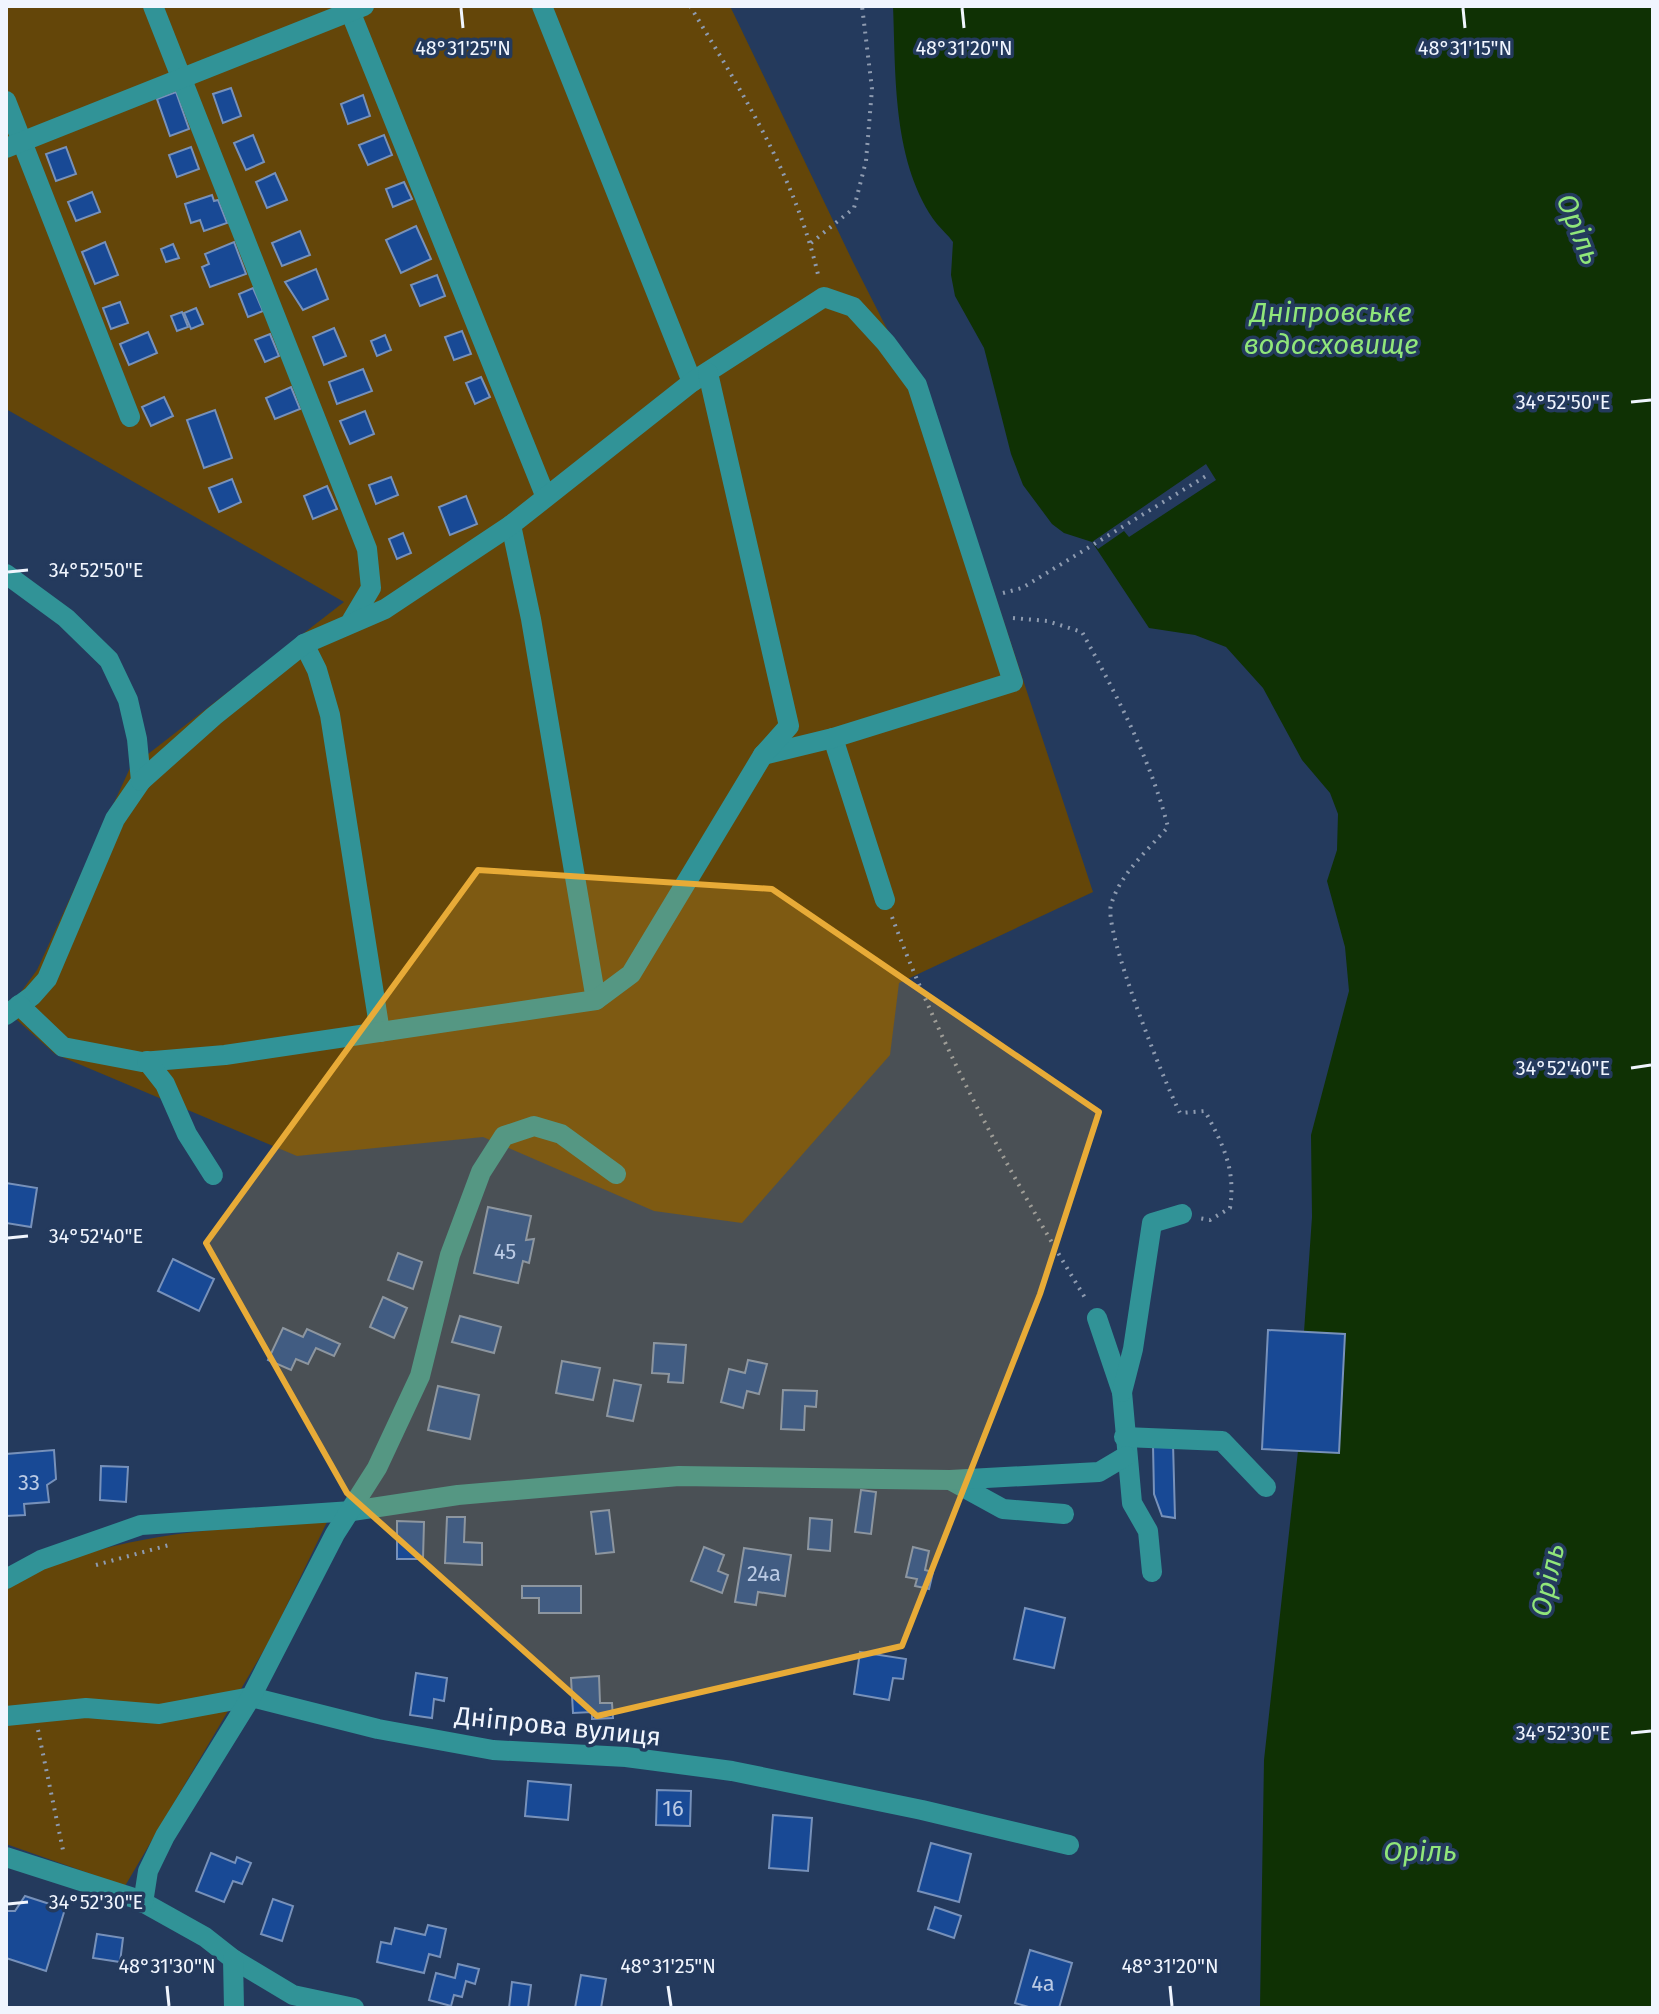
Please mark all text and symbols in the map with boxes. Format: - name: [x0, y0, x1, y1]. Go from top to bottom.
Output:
- text: 48°31'25"N: [415, 36, 511, 60]
- text: 48°31'20"N: [915, 36, 1013, 60]
- text: 48°31'15"N: [1418, 36, 1512, 60]
- water label: Оріль: [1549, 189, 1608, 269]
- water label: Дніпровське водосховище: [1243, 296, 1419, 361]
- text: 34°52'50"E: [1516, 390, 1610, 414]
- text: 34°52'50"E: [49, 558, 143, 582]
- text: 34°52'40"E: [1516, 1056, 1610, 1080]
- text: 34°52'40"E: [49, 1224, 143, 1248]
- house number: 45: [494, 1238, 516, 1265]
- house number: 33: [18, 1469, 40, 1496]
- water label: Оріль: [1524, 1541, 1571, 1619]
- house number: 24а: [747, 1560, 781, 1587]
- street label: Дніпрова вулиця: [452, 1700, 662, 1753]
- text: 34°52'30"E: [1516, 1721, 1610, 1745]
- house number: 16: [662, 1795, 684, 1822]
- water label: Орiль: [1383, 1835, 1457, 1868]
- text: 34°52'30"E: [49, 1890, 143, 1914]
- text: 48°31'30"N: [118, 1954, 216, 1978]
- text: 48°31'25"N: [620, 1954, 716, 1978]
- text: 48°31'20"N: [1121, 1954, 1219, 1978]
- house number: 4а: [1031, 1970, 1055, 1997]

